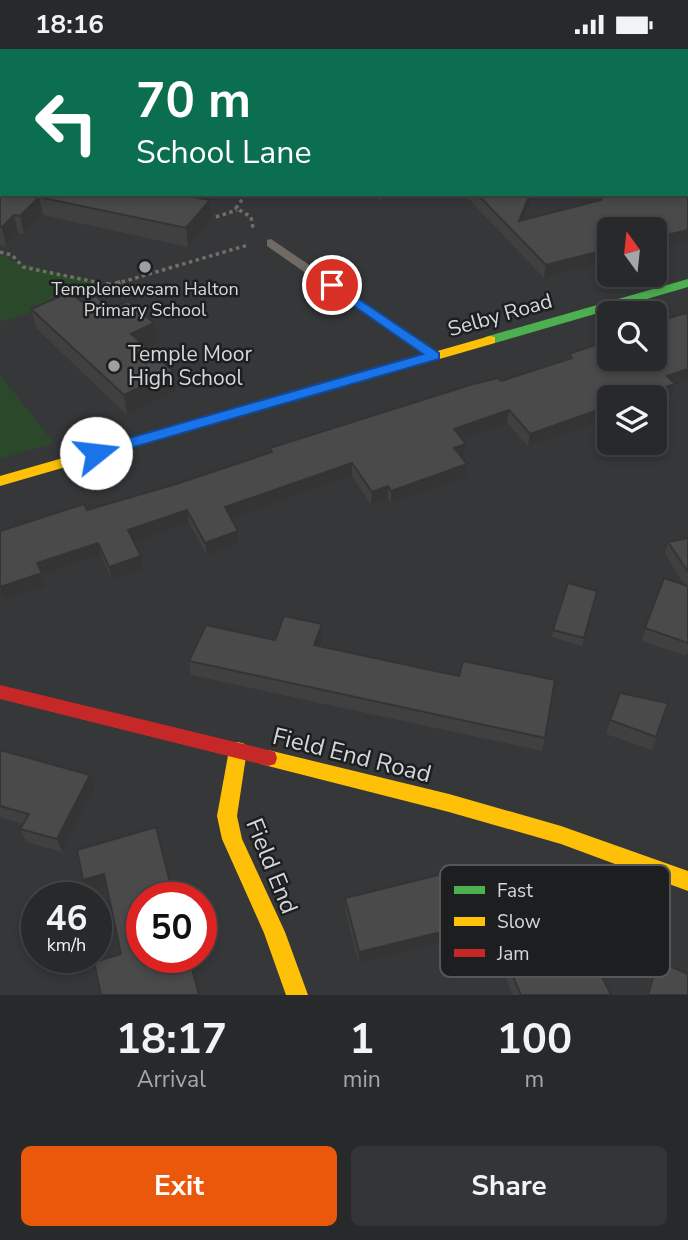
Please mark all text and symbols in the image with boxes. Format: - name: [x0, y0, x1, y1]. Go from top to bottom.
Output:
- text: 18:16: [35, 7, 104, 42]
- text: 70 m: [136, 67, 251, 134]
- icon: left: [21, 77, 112, 168]
- text: School Lane: [136, 131, 312, 174]
- north arrow: [597, 217, 667, 287]
- map controls: [597, 217, 667, 455]
- pin: [302, 255, 362, 315]
- marker: Templenewsam Halton Primary School: [137, 259, 153, 275]
- icon: arrive: [313, 266, 351, 304]
- place label: Templenewsam Halton Primary School: [51, 277, 239, 322]
- street label: Selby Road: [444, 287, 556, 343]
- button: search: [597, 301, 667, 371]
- place label: Temple Moor High School: [128, 340, 252, 392]
- marker: Temple Moor High School: [106, 358, 122, 374]
- button: layers: [597, 385, 667, 455]
- position arrow: [59, 416, 133, 490]
- street label: Field End Road: [269, 720, 435, 790]
- street label: Field End: [238, 814, 306, 918]
- legend: [440, 865, 670, 977]
- text: Fast: [497, 878, 533, 904]
- speed limit sign: 50: [126, 882, 217, 973]
- text: 46: [45, 895, 88, 942]
- text: Slow: [497, 909, 541, 935]
- text: km/h: [47, 933, 86, 957]
- text: Jam: [496, 941, 530, 967]
- text: 18:17: [116, 1011, 227, 1068]
- text: 1: [349, 1011, 374, 1068]
- text: 100: [497, 1011, 572, 1068]
- text: Arrival: [137, 1064, 206, 1095]
- text: min: [343, 1064, 381, 1095]
- text: m: [525, 1064, 544, 1095]
- button: Exit: [21, 1146, 337, 1226]
- button: Share: [351, 1146, 667, 1226]

